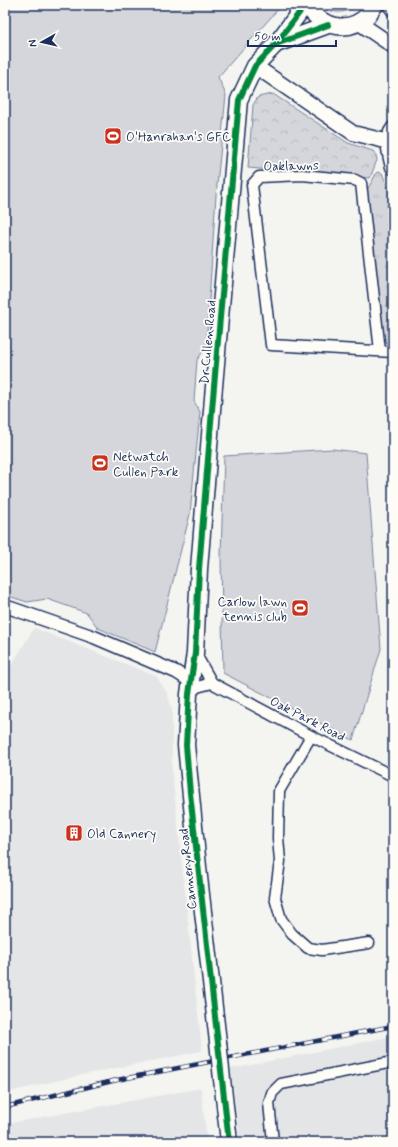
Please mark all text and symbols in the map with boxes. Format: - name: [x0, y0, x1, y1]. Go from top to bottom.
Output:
- north arrow: [22, 22, 62, 62]
- scale bar: [248, 22, 336, 48]
- text: 50 m: [254, 29, 281, 45]
- text: N: [26, 39, 41, 48]
- sports icon: O'Hanrahan's GFC: [103, 126, 123, 146]
- place label: O'Hanrahan's GFC: [126, 129, 231, 146]
- street label: Oaklawns: [263, 158, 319, 175]
- street label: Dr Cullen Road: [196, 299, 221, 385]
- place label: Netwatch Cullen Park: [113, 449, 179, 481]
- sports icon: Netwatch Cullen Park: [90, 453, 110, 473]
- place label: Carlow lawn tennis club: [218, 594, 287, 626]
- sports icon: Carlow lawn tennis club: [290, 598, 310, 618]
- street label: Oak Park Road: [267, 693, 348, 746]
- building icon: Old Cannery: [64, 823, 84, 843]
- place label: Old Cannery: [87, 826, 156, 843]
- street label: Cannery Road: [176, 827, 201, 910]

